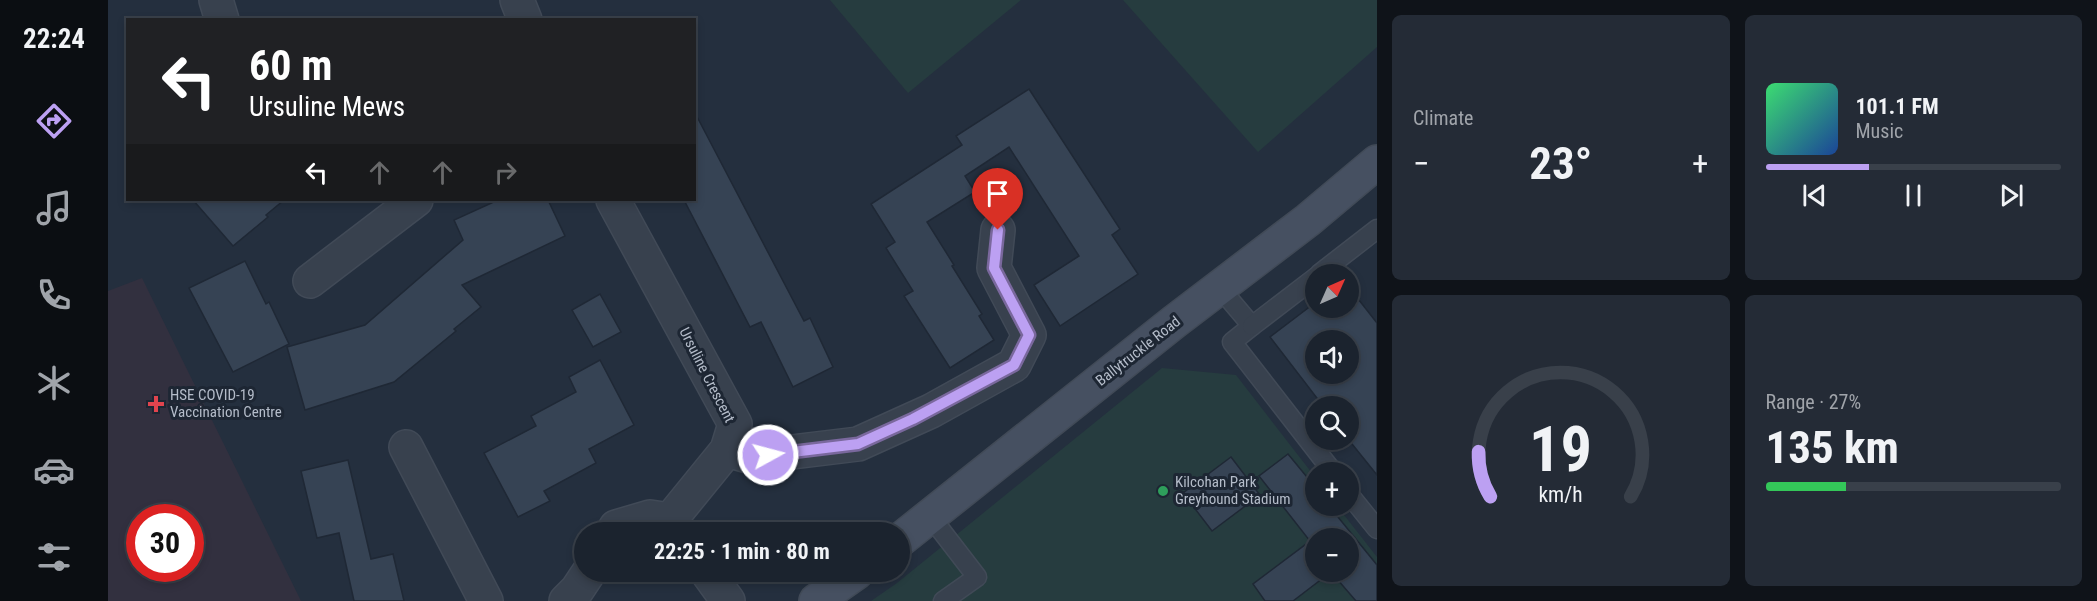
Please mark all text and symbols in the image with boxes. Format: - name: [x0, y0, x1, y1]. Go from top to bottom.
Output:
- text: 22:24: [23, 23, 85, 55]
- text: 60 m: [249, 41, 332, 90]
- icon: left: [150, 42, 228, 120]
- text: Ursuline Mews: [249, 91, 405, 123]
- text: 101.1 FM: [1856, 94, 1939, 119]
- icon: directions: [33, 100, 75, 142]
- text: Climate: [1413, 106, 1473, 130]
- text: Music: [1856, 119, 1903, 143]
- text: 23°: [1529, 137, 1592, 190]
- text: −: [1413, 144, 1430, 183]
- text: +: [1692, 144, 1708, 183]
- icon: left: [300, 156, 333, 189]
- icon: ahead: [363, 156, 396, 189]
- icon: ahead: [426, 156, 459, 189]
- icon: right: [489, 156, 522, 189]
- pin: [972, 168, 1023, 230]
- icon: arrive: [981, 177, 1014, 210]
- icon: previous: [1798, 179, 1831, 212]
- icon: pause: [1897, 179, 1930, 212]
- icon: next: [1995, 179, 2028, 212]
- icon: music: [33, 187, 75, 229]
- north arrow: [1305, 264, 1359, 318]
- map controls: [1305, 264, 1359, 582]
- icon: phone: [33, 274, 75, 316]
- street label: Ballytruckle Road: [1092, 312, 1184, 390]
- street label: Ursuline Crescent: [675, 324, 739, 426]
- button: sound: [1305, 330, 1359, 384]
- icon: climate: [33, 362, 75, 404]
- place label: HSE COVID-19 Vaccination Centre: [170, 386, 282, 421]
- text: Range · 27%: [1766, 390, 1861, 414]
- marker: HSE COVID-19 Vaccination Centre: [147, 395, 165, 413]
- button: search: [1305, 396, 1359, 450]
- text: 19: [1529, 413, 1592, 486]
- text: 135 km: [1766, 421, 1899, 474]
- position arrow: [736, 423, 800, 487]
- icon: car: [33, 449, 75, 491]
- button: +: [1305, 462, 1359, 516]
- place label: Kilcohan Park Greyhound Stadium: [1175, 473, 1290, 508]
- text: km/h: [1539, 483, 1583, 508]
- marker: Kilcohan Park Greyhound Stadium: [1156, 484, 1170, 498]
- speed limit sign: 30: [126, 504, 204, 582]
- button: −: [1305, 528, 1359, 582]
- icon: filters: [33, 536, 75, 578]
- text: 22:25 · 1 min · 80 m: [654, 539, 830, 564]

